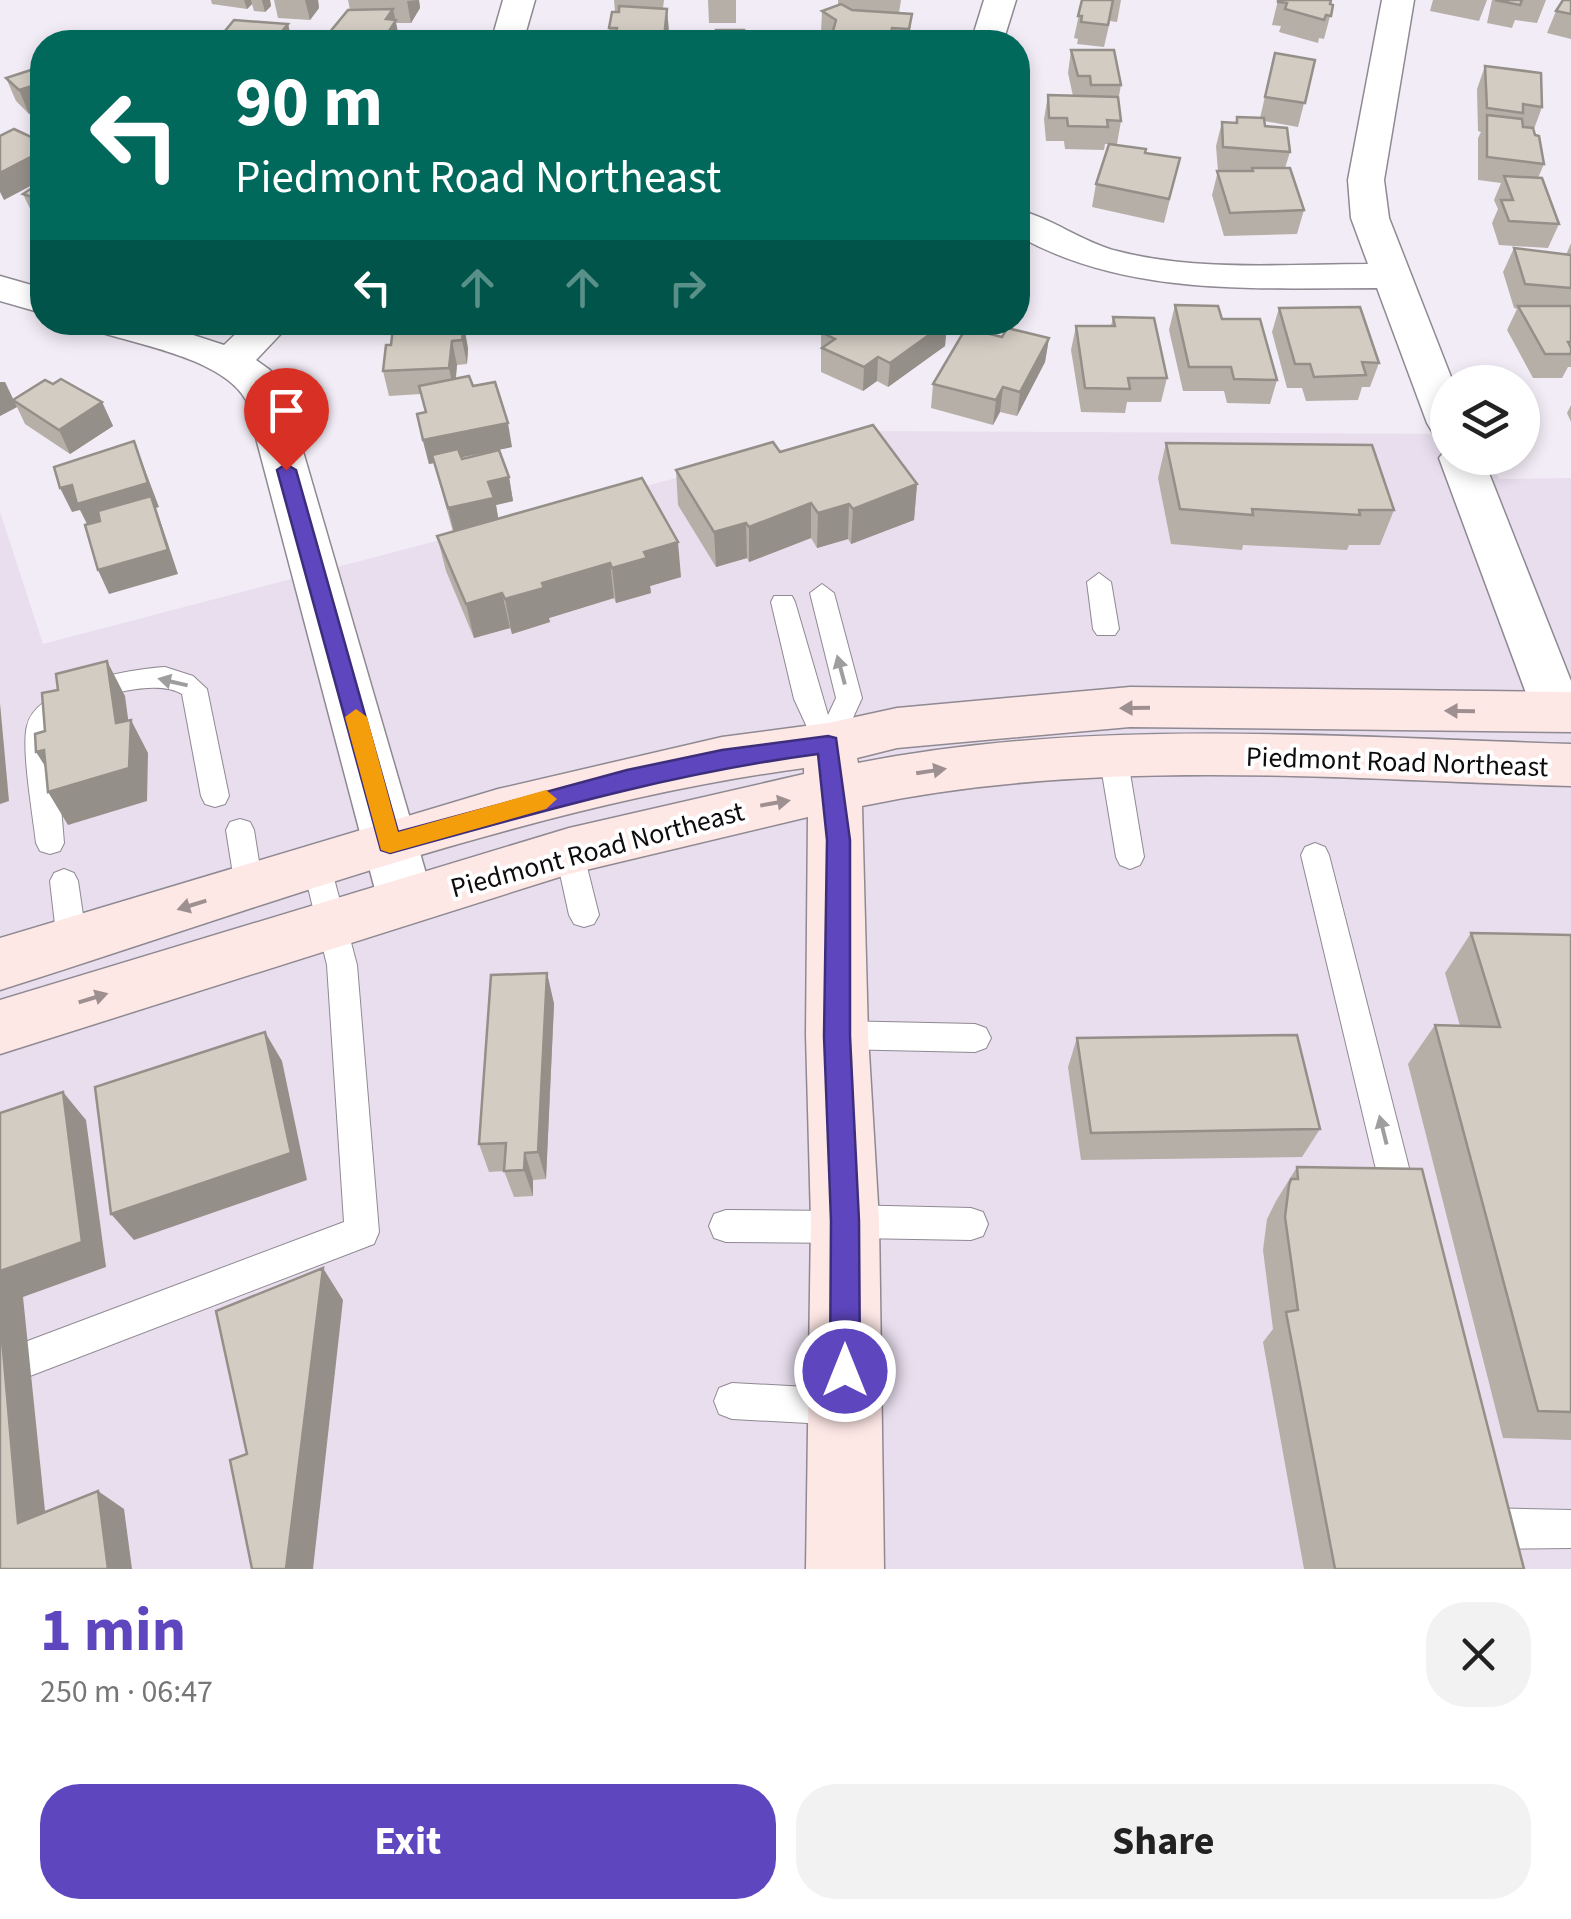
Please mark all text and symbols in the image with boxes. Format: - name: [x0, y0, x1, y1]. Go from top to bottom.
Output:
- text: 90 m: [235, 53, 383, 153]
- icon: left: [70, 70, 200, 200]
- text: Piedmont Road Northeast: [235, 146, 721, 210]
- icon: left: [345, 260, 400, 315]
- icon: ahead: [450, 260, 505, 315]
- icon: ahead: [555, 260, 610, 315]
- icon: right: [660, 260, 715, 315]
- map controls: [1430, 365, 1540, 475]
- button: layers: [1430, 365, 1540, 475]
- pin: [244, 368, 329, 471]
- icon: arrive: [259, 383, 314, 438]
- one-way arrow: [833, 654, 848, 685]
- one-way arrow: [157, 674, 188, 689]
- one-way arrow: [1119, 700, 1151, 716]
- one-way arrow: [1444, 702, 1476, 718]
- street label: Piedmont Road Northeast: [1245, 737, 1549, 787]
- one-way arrow: [916, 763, 947, 779]
- street label: Piedmont Road Northeast: [446, 791, 749, 908]
- one-way arrow: [760, 795, 791, 810]
- one-way arrow: [176, 898, 207, 913]
- one-way arrow: [78, 990, 109, 1005]
- one-way arrow: [1374, 1114, 1390, 1145]
- position arrow: [793, 1319, 897, 1423]
- text: 1 min: [40, 1589, 186, 1674]
- button: close: [1426, 1602, 1531, 1707]
- text: 250 m · 06:47: [40, 1669, 213, 1715]
- button: Exit: [40, 1784, 776, 1899]
- button: Share: [796, 1784, 1531, 1899]

